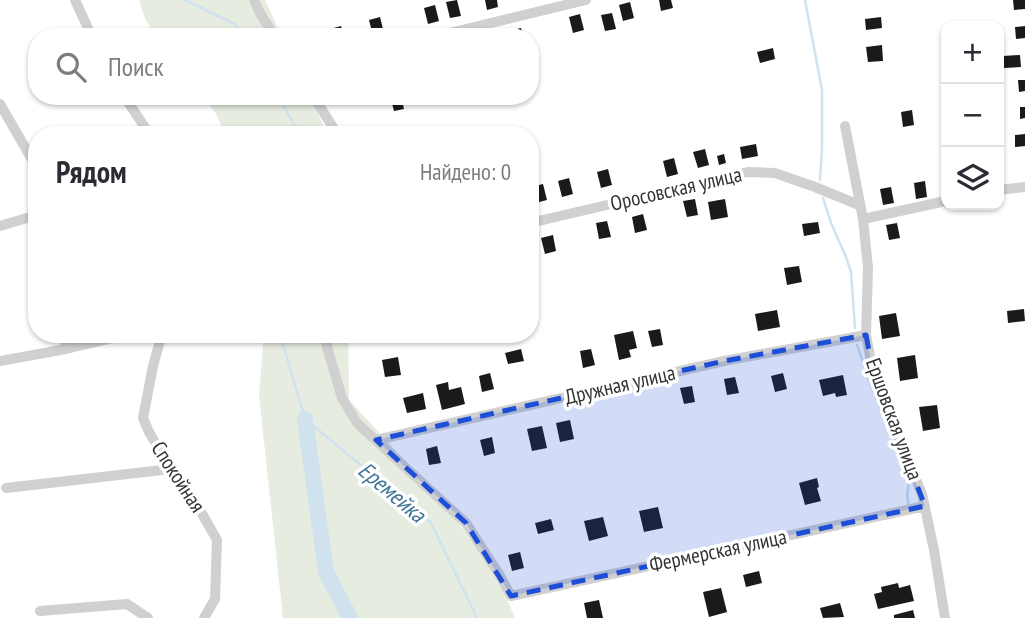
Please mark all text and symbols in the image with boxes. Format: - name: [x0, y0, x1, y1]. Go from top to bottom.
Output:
- map controls: [941, 21, 1004, 210]
- button: +: [941, 21, 1004, 84]
- search box: [28, 28, 539, 105]
- icon: search: [52, 48, 90, 86]
- text: Поиск: [108, 50, 164, 83]
- button: −: [941, 84, 1004, 147]
- button: layers: [941, 147, 1004, 210]
- text: Рядом: [56, 152, 127, 191]
- text: Найдено: 0: [420, 157, 511, 186]
- street label: Оросовская улица: [608, 160, 744, 217]
- street label: Ершовская улица: [860, 354, 929, 483]
- street label: Дружная улица: [562, 359, 678, 410]
- street label: Спокойная: [145, 436, 211, 517]
- water label: Еремейка: [353, 455, 433, 529]
- street label: Фермерская улица: [647, 523, 789, 578]

